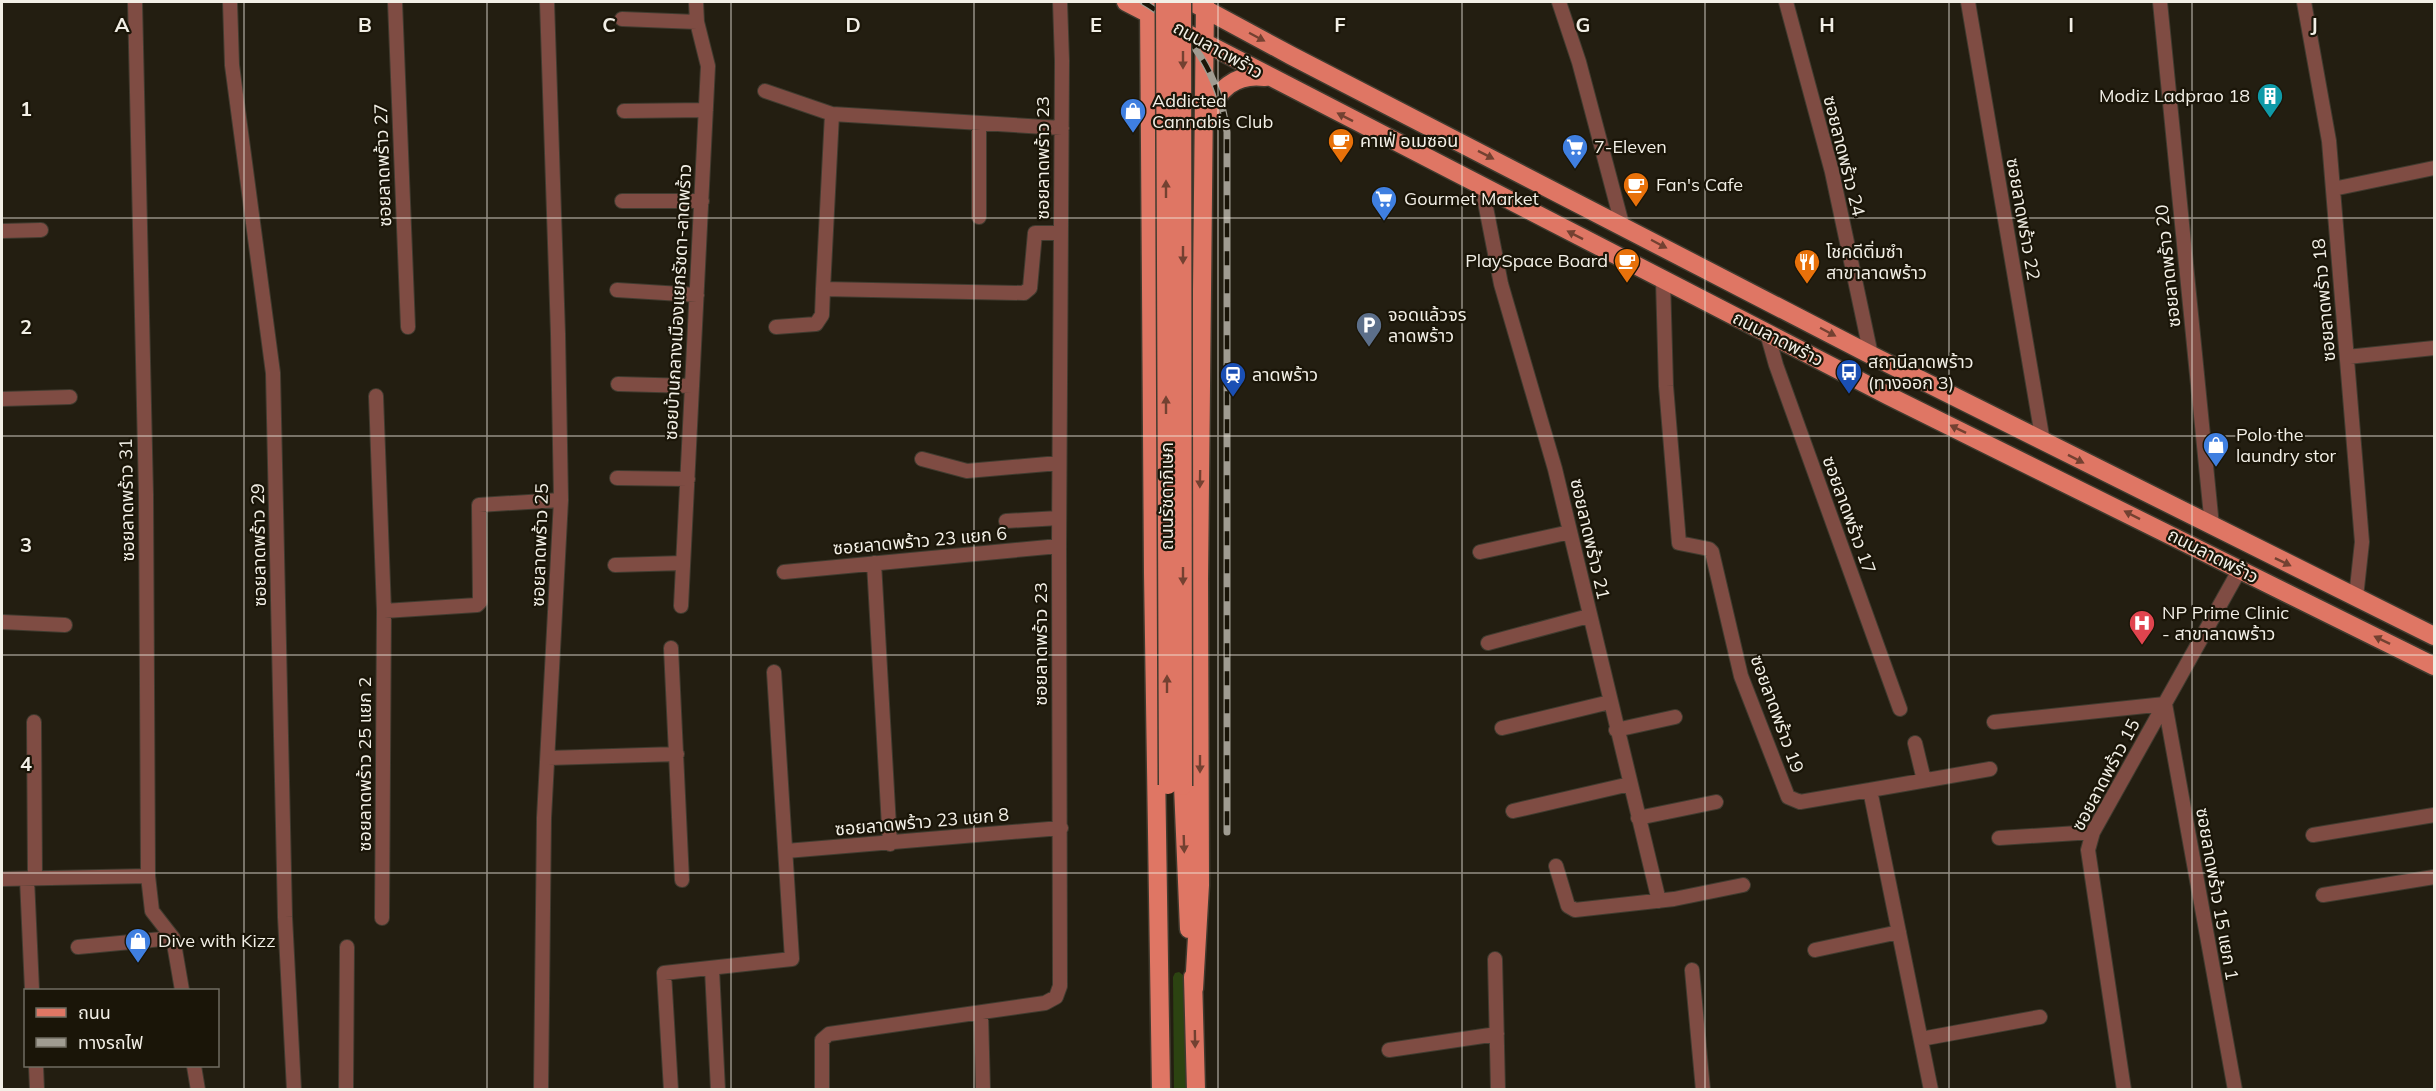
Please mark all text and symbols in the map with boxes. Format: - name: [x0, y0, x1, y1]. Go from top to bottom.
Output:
- text: A: [115, 12, 130, 37]
- text: B: [358, 12, 372, 37]
- text: C: [602, 12, 616, 37]
- text: D: [845, 12, 861, 37]
- text: E: [1090, 12, 1102, 37]
- text: F: [1334, 12, 1346, 37]
- text: G: [1576, 12, 1590, 37]
- text: H: [1819, 12, 1835, 37]
- text: I: [2068, 12, 2074, 37]
- text: J: [2310, 12, 2318, 37]
- street label: ถนนลาดพร้าว: [1169, 15, 1267, 84]
- one-way arrow: [1248, 32, 1265, 42]
- one-way arrow: [1178, 50, 1188, 69]
- building icon: Modiz Ladprao 18: [2255, 81, 2285, 119]
- place label: Modiz Ladprao 18: [2099, 84, 2250, 107]
- place label: Addicted Cannabis Club: [1152, 89, 1273, 133]
- street label: ซอยลาดพร้าว 24: [1818, 93, 1871, 219]
- text: 1: [20, 96, 32, 121]
- street label: ซอยลาดพร้าว 23: [1031, 96, 1054, 220]
- shop icon: Addicted Cannabis Club: [1118, 96, 1148, 134]
- street label: ซอยลาดพร้าว 27: [369, 103, 396, 227]
- one-way arrow: [1337, 112, 1354, 121]
- cafe icon: คาเฟ่ อเมซอน: [1326, 126, 1356, 164]
- place label: คาเฟ่ อเมซอน: [1360, 129, 1458, 152]
- supermarket icon: 7-Eleven: [1560, 132, 1590, 170]
- place label: 7-Eleven: [1594, 135, 1667, 158]
- one-way arrow: [1478, 150, 1495, 160]
- street label: ซอยลาดพร้าว 22: [2001, 156, 2046, 282]
- street label: ซอยบ้านกลางเมืองแยกรัชดา-ลาดพร้าว: [659, 163, 696, 441]
- cafe icon: Fan's Cafe: [1621, 170, 1651, 208]
- place label: Fan's Cafe: [1656, 173, 1743, 196]
- one-way arrow: [1161, 180, 1171, 199]
- supermarket icon: Gourmet Market: [1369, 184, 1399, 222]
- place label: Gourmet Market: [1404, 187, 1539, 210]
- street label: ซอยลาดพร้าว 20: [2150, 203, 2185, 329]
- one-way arrow: [1566, 230, 1583, 240]
- street label: ซอยลาดพร้าว 18: [2307, 238, 2340, 363]
- one-way arrow: [1651, 239, 1668, 249]
- place label: โชคดีติ่มซำ สาขาลาดพร้าว: [1826, 240, 1927, 284]
- one-way arrow: [1178, 245, 1188, 264]
- cafe icon: PlaySpace Board: [1612, 246, 1642, 284]
- restaurant icon: โชคดีติ่มซำ สาขาลาดพร้าว: [1792, 247, 1822, 285]
- place label: PlaySpace Board: [1465, 249, 1608, 272]
- place label: จอดแล้วจร ลาดพร้าว: [1388, 303, 1467, 347]
- street label: ถนนลาดพร้าว: [1729, 306, 1828, 371]
- parking icon: จอดแล้วจร ลาดพร้าว: [1354, 310, 1384, 348]
- text: 2: [20, 314, 32, 339]
- one-way arrow: [1819, 327, 1836, 337]
- place label: สถานีลาดพร้าว (ทางออก 3): [1868, 350, 1974, 394]
- bus stop icon: สถานีลาดพร้าว (ทางออก 3): [1834, 357, 1864, 395]
- station icon: ลาดพร้าว: [1218, 360, 1248, 398]
- place label: ลาดพร้าว: [1252, 363, 1318, 386]
- one-way arrow: [1161, 396, 1171, 415]
- place label: Polo the laundry stor: [2236, 423, 2336, 467]
- one-way arrow: [1949, 424, 1966, 434]
- shop icon: Polo the laundry stor: [2201, 430, 2231, 468]
- street label: ซอยลาดพร้าว 31: [114, 438, 139, 562]
- street label: ถนนรัชดาภิเษก: [1155, 442, 1178, 550]
- street label: ซอยลาดพร้าว 17: [1818, 453, 1881, 577]
- one-way arrow: [2068, 454, 2085, 463]
- one-way arrow: [1195, 470, 1205, 489]
- street label: ซอยลาดพร้าว 21: [1565, 476, 1616, 602]
- street label: ซอยลาดพร้าว 29: [246, 483, 271, 607]
- street label: ซอยลาดพร้าว 25: [526, 483, 553, 607]
- one-way arrow: [2124, 511, 2141, 520]
- street label: ซอยลาดพร้าว 23 แยก 6: [832, 521, 1008, 560]
- street label: ถนนลาดพร้าว: [2164, 523, 2263, 588]
- text: 3: [20, 532, 32, 557]
- one-way arrow: [2275, 557, 2292, 566]
- one-way arrow: [1178, 566, 1188, 585]
- street label: ซอยลาดพร้าว 23: [1029, 582, 1052, 706]
- place label: NP Prime Clinic - สาขาลาดพร้าว: [2162, 601, 2289, 645]
- hospital icon: NP Prime Clinic - สาขาลาดพร้าว: [2127, 608, 2157, 646]
- one-way arrow: [2374, 635, 2391, 645]
- street label: ซอยลาดพร้าว 19: [1746, 652, 1809, 776]
- one-way arrow: [1162, 675, 1172, 694]
- street label: ซอยลาดพร้าว 25 แยก 2: [353, 677, 376, 851]
- street label: ซอยลาดพร้าว 15: [2066, 715, 2145, 835]
- text: 4: [20, 751, 32, 776]
- one-way arrow: [1195, 754, 1205, 773]
- street label: ซอยลาดพร้าว 23 แยก 8: [834, 802, 1010, 841]
- street label: ซอยลาดพร้าว 15 แยก 1: [2191, 806, 2244, 982]
- one-way arrow: [1180, 835, 1189, 854]
- shop icon: Dive with Kizz: [123, 926, 153, 964]
- place label: Dive with Kizz: [158, 929, 276, 952]
- legend: [24, 989, 219, 1067]
- text: ถนน: [78, 1001, 111, 1024]
- one-way arrow: [1190, 1030, 1200, 1049]
- text: ทางรถไฟ: [78, 1031, 143, 1054]

